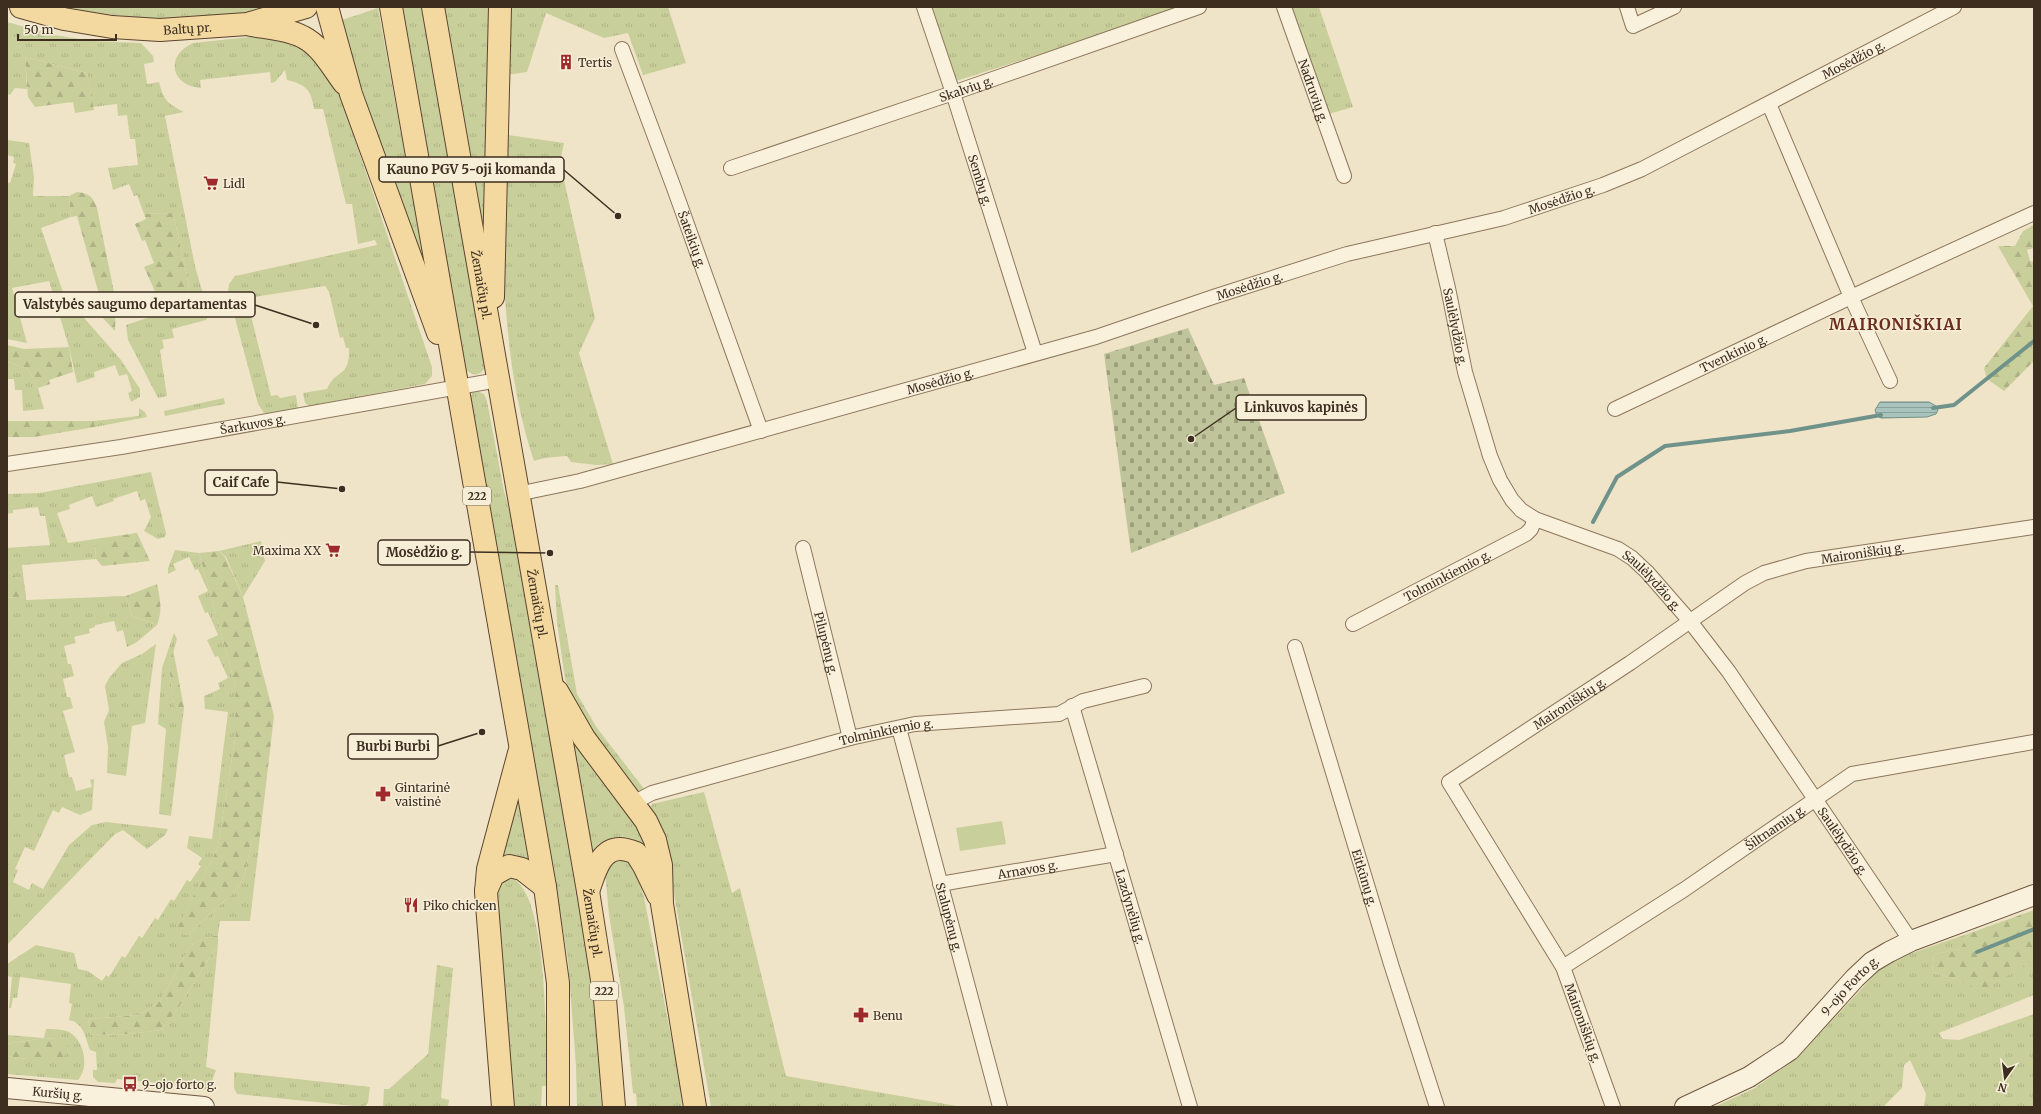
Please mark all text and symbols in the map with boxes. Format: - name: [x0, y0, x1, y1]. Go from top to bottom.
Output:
- scale bar: [18, 16, 116, 42]
- street label: Baltų pr.: [163, 19, 212, 37]
- text: 50 m: [24, 22, 53, 37]
- street label: Mosėdžio g.: [1819, 37, 1887, 82]
- building icon: Tertis: [557, 53, 575, 71]
- place label: Tertis: [578, 55, 612, 70]
- street label: Nadruvių g.: [1296, 57, 1332, 125]
- street label: Skalvių g.: [937, 72, 995, 105]
- street label: Sembų g.: [965, 152, 996, 208]
- callout: Kauno PGV 5-oji komanda: [379, 157, 564, 182]
- text: Kauno PGV 5-oji komanda: [387, 161, 555, 178]
- supermarket icon: Lidl: [202, 174, 220, 192]
- place label: Lidl: [223, 176, 246, 191]
- street label: Mosėdžio g.: [1526, 181, 1596, 217]
- street label: Šateikių g.: [675, 208, 710, 270]
- street label: Žemaičių pl.: [468, 249, 495, 321]
- street label: Mosėdžio g.: [1214, 268, 1285, 303]
- street label: Saulėlydžio g.: [1441, 286, 1471, 367]
- callout: Valstybės saugumo departamentas: [15, 292, 255, 317]
- text: Valstybės saugumo departamentas: [22, 296, 247, 313]
- district label: MAIRONIŠKIAI: [1829, 314, 1963, 334]
- street label: Tvenkinio g.: [1697, 330, 1769, 375]
- street label: Mosėdžio g.: [905, 364, 975, 397]
- callout: Linkuvos kapinės: [1236, 395, 1366, 420]
- text: Linkuvos kapinės: [1244, 399, 1358, 416]
- street label: Šarkuvos g.: [218, 410, 287, 437]
- callout: Caif Cafe: [205, 470, 277, 495]
- text: Caif Cafe: [213, 474, 269, 491]
- road number: 222: [463, 487, 491, 505]
- street label: Maironiškių g.: [1820, 539, 1905, 566]
- callout: Mosėdžio g.: [378, 540, 470, 565]
- supermarket icon: Maxima XX: [324, 541, 342, 559]
- place label: Maxima XX: [253, 543, 321, 558]
- text: Mosėdžio g.: [386, 544, 462, 561]
- street label: Tolminkiemio g.: [1401, 546, 1493, 604]
- street label: Saulėlydžio g.: [1620, 546, 1685, 614]
- street label: Žemaičių pl.: [524, 568, 551, 640]
- street label: Pilupėnų g.: [811, 610, 842, 676]
- street label: Maironiškių g.: [1530, 674, 1609, 732]
- street label: Tolminkiemio g.: [838, 715, 934, 748]
- callout: Burbi Burbi: [348, 734, 438, 759]
- text: Burbi Burbi: [356, 738, 431, 755]
- place label: Gintarinė vaistinė: [394, 780, 450, 809]
- pharmacy icon: Gintarinė vaistinė: [374, 785, 392, 803]
- street label: Šiltnamių g.: [1741, 801, 1808, 853]
- street label: Saulėlydžio g.: [1815, 804, 1872, 878]
- street label: Eitkūnų g.: [1349, 847, 1381, 908]
- street label: Arnavos g.: [996, 857, 1059, 882]
- street label: Lazdynėlių g.: [1113, 867, 1149, 946]
- street label: Stalupėnų g.: [933, 881, 966, 954]
- street label: Žemaičių pl.: [580, 887, 606, 959]
- restaurant icon: Piko chicken: [402, 896, 420, 914]
- place label: Piko chicken: [423, 898, 497, 913]
- street label: 9-ojo Forto g.: [1818, 952, 1882, 1018]
- street label: Maironiškių g.: [1562, 981, 1604, 1065]
- road number: 222: [590, 982, 618, 1000]
- pharmacy icon: Benu: [852, 1006, 870, 1024]
- place label: Benu: [873, 1008, 903, 1023]
- north arrow: [1985, 1058, 2025, 1098]
- bus stop icon: 9-ojo forto g.: [121, 1075, 139, 1093]
- place label: 9-ojo forto g.: [142, 1077, 217, 1092]
- text: N: [1996, 1080, 2008, 1096]
- street label: Kuršių g.: [32, 1083, 84, 1103]

